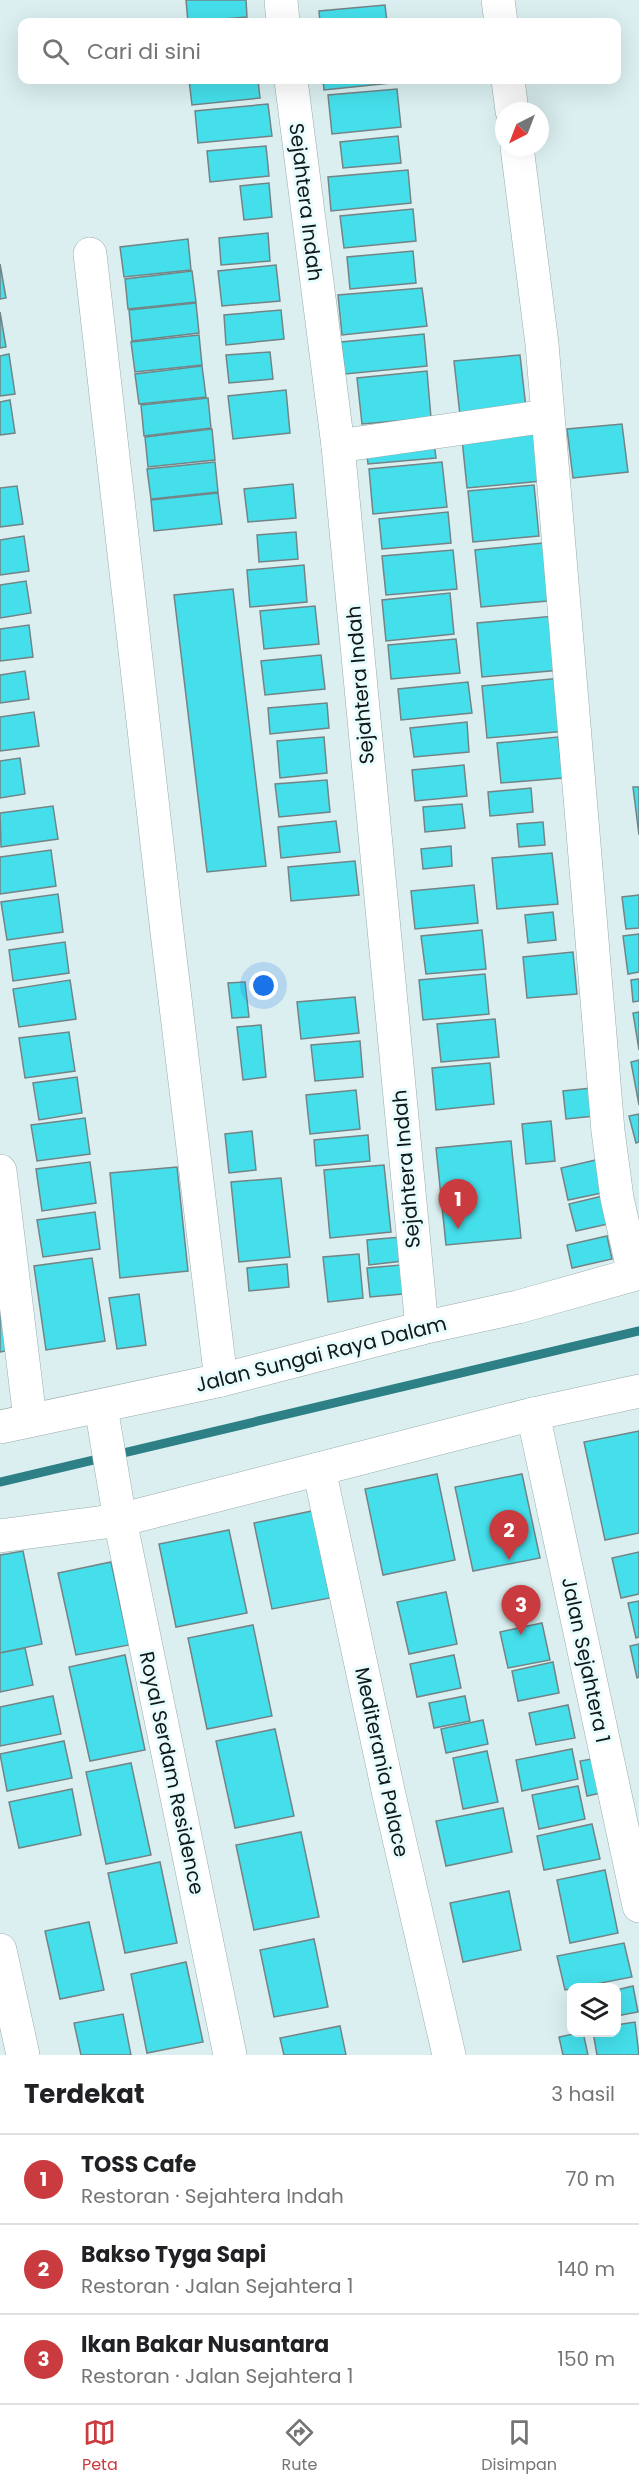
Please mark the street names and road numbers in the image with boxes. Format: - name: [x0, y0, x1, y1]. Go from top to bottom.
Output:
- street label: Sejahtera Indah: [282, 121, 330, 283]
- street label: Sejahtera Indah: [339, 605, 381, 765]
- street label: Sejahtera Indah: [385, 1089, 427, 1249]
- street label: Jalan Sungai Raya Dalam: [193, 1309, 449, 1399]
- street label: Jalan Sejahtera 1: [555, 1575, 617, 1745]
- street label: Royal Serdam Residence: [133, 1649, 211, 1897]
- street label: Mediterania Palace: [348, 1665, 416, 1859]

